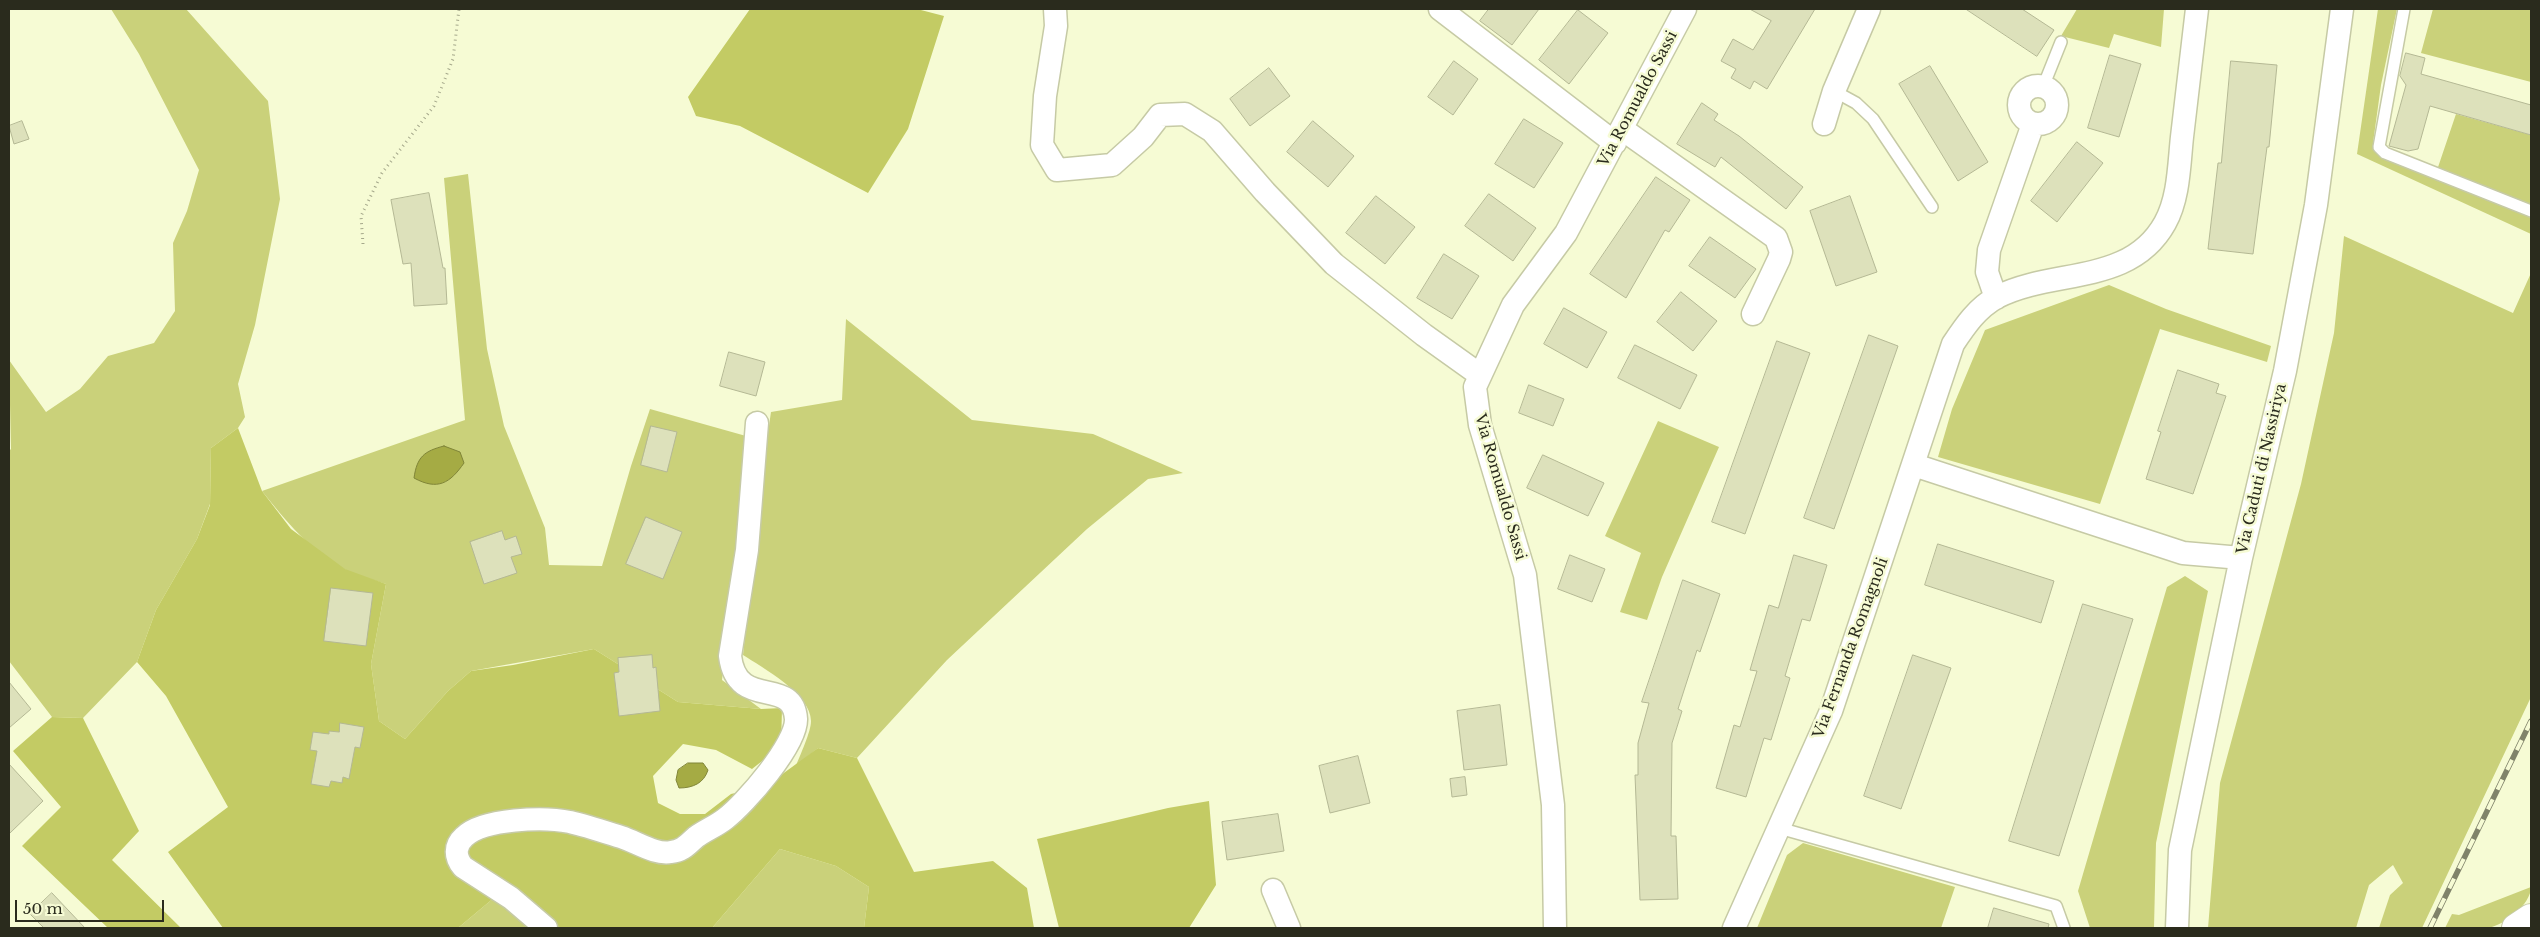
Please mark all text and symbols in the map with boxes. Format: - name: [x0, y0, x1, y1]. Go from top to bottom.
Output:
- street label: Via Romualdo Sassi: [1595, 28, 1681, 170]
- street label: Via Caduti di Nassiriya: [2234, 382, 2290, 556]
- street label: Via Romualdo Sassi: [1471, 412, 1529, 562]
- street label: Via Fernanda Romagnoli: [1810, 555, 1892, 741]
- scale bar: [18, 890, 166, 922]
- text: 50 m: [23, 899, 63, 918]

